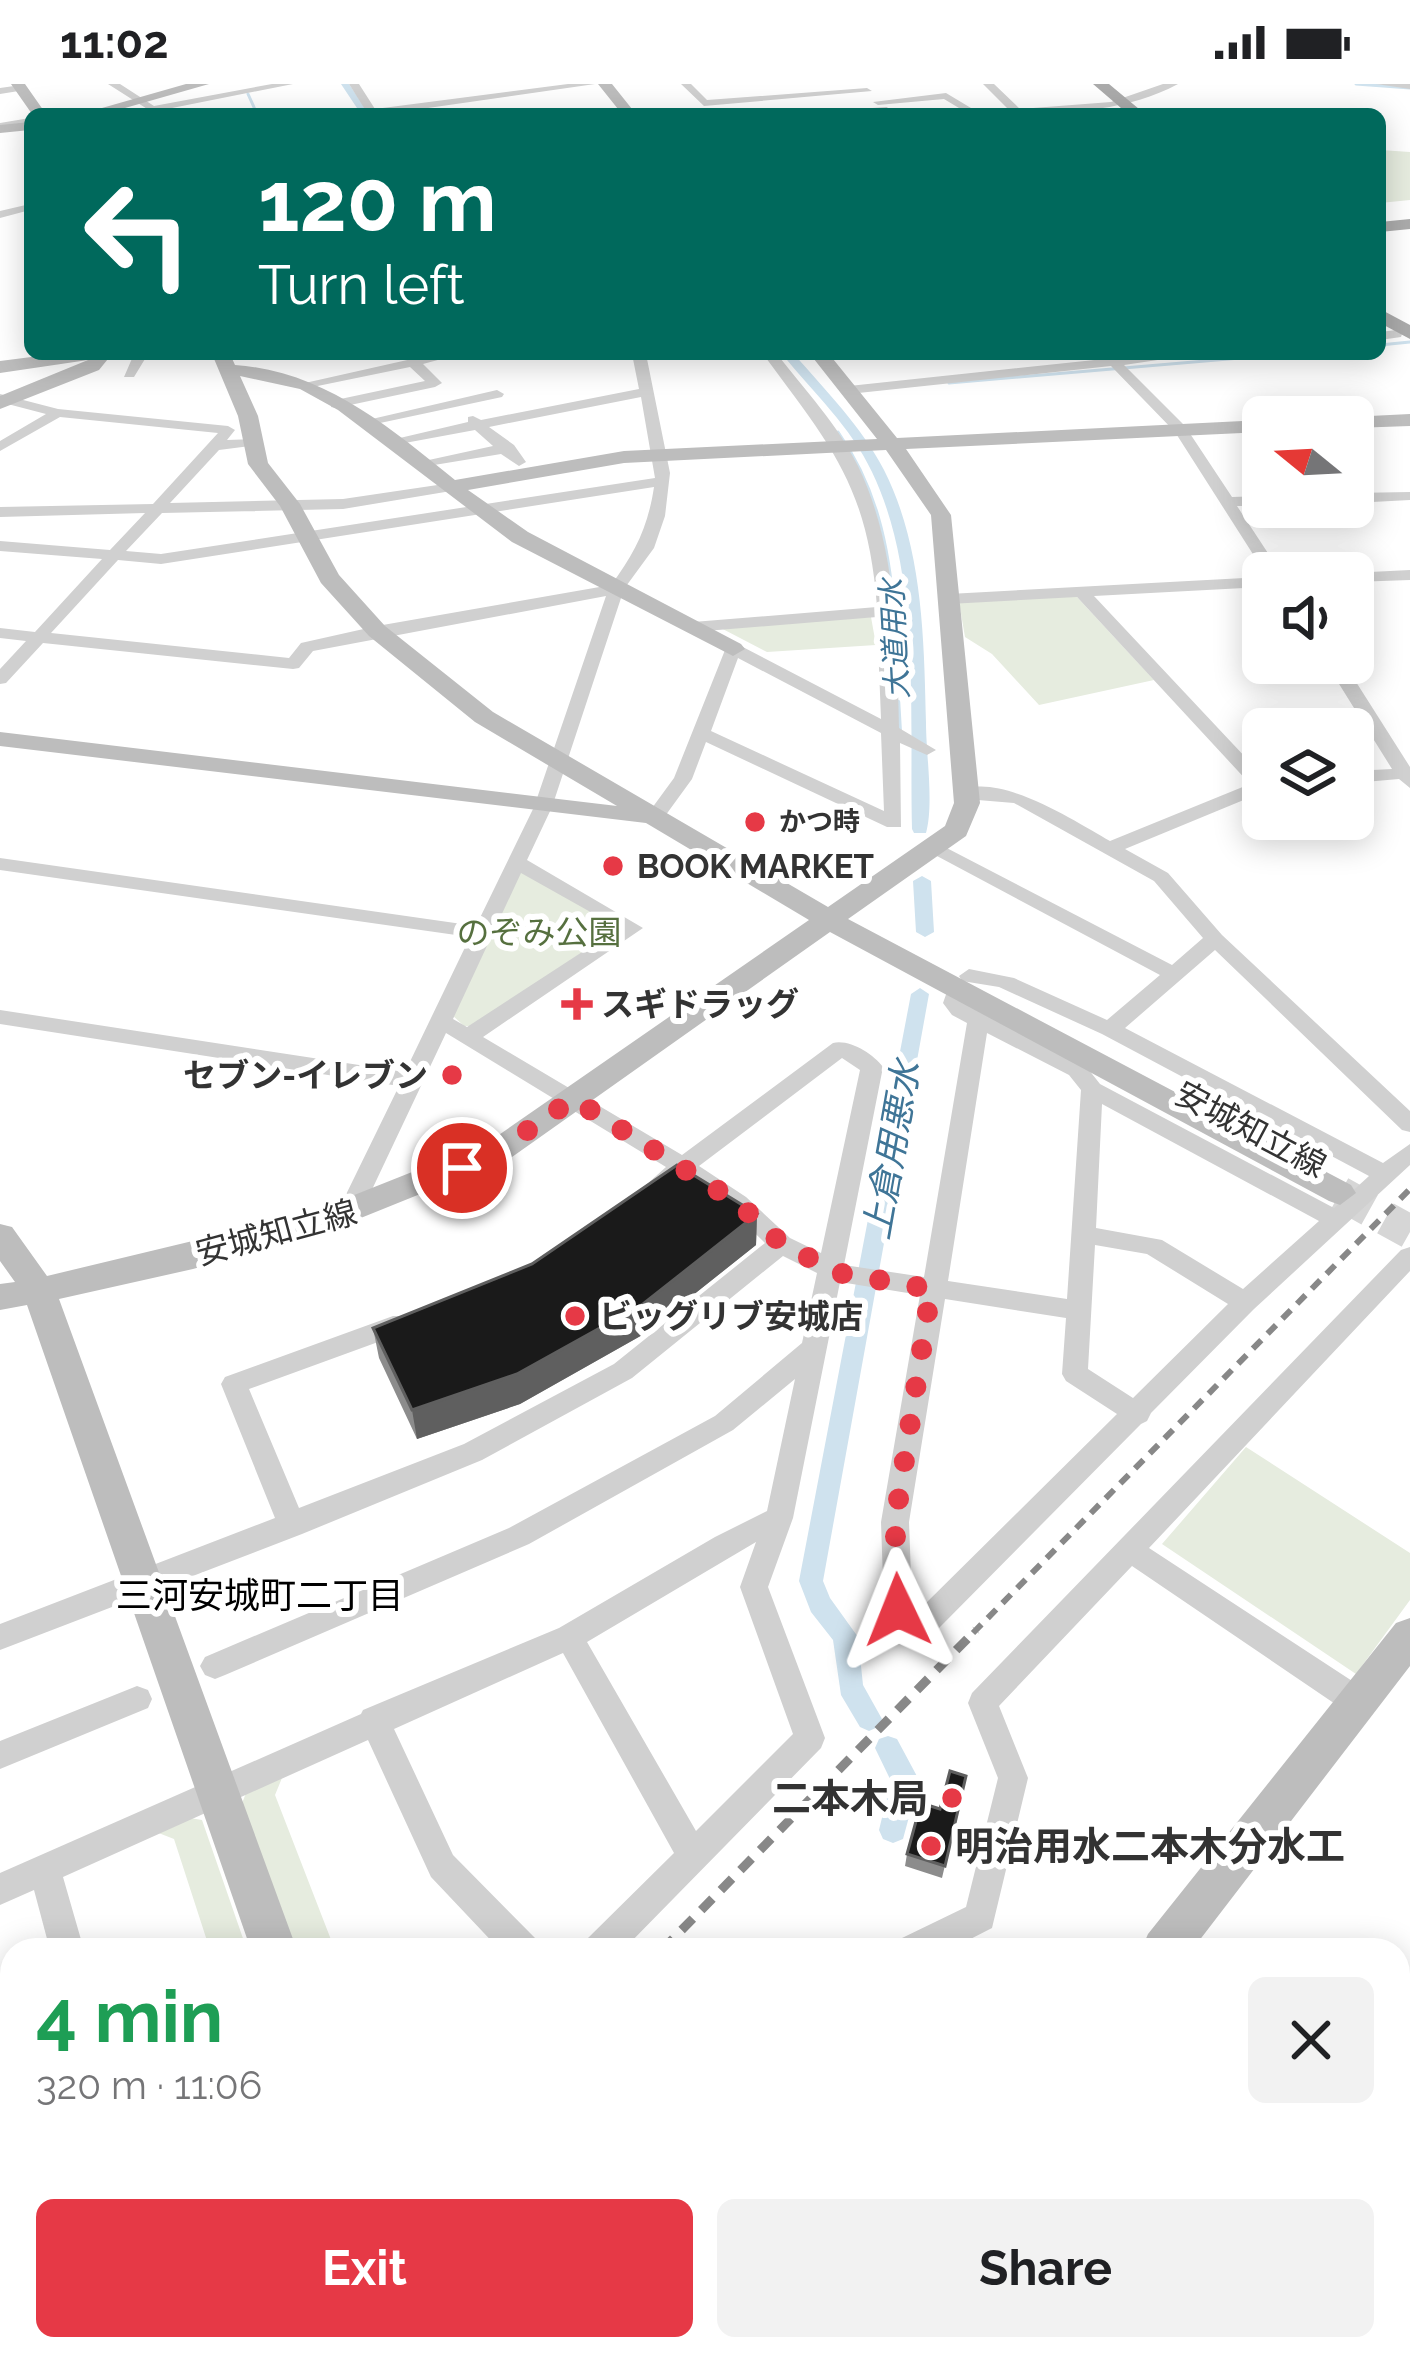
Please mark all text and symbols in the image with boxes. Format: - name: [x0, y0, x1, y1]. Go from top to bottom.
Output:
- text: 11:02: [60, 16, 169, 69]
- text: 120 m: [258, 152, 497, 251]
- icon: left: [60, 156, 216, 312]
- text: Turn left: [258, 253, 465, 317]
- north arrow: [1242, 396, 1374, 528]
- map controls: [1242, 396, 1374, 840]
- button: sound: [1242, 552, 1374, 684]
- water label: 大道用水: [874, 575, 915, 700]
- button: layers: [1242, 708, 1374, 840]
- place label: かつ時: [779, 806, 860, 837]
- marker: かつ時: [742, 809, 768, 835]
- place label: BOOK MARKET: [637, 847, 874, 886]
- marker: BOOK MARKET: [600, 853, 626, 879]
- park label: のぞみ公園: [457, 913, 622, 952]
- place label: スギドラッグ: [601, 985, 799, 1024]
- marker: スギドラッグ: [564, 991, 590, 1017]
- water label: 上倉用悪水: [855, 1054, 928, 1242]
- place label: セブン-イレブン: [183, 1056, 428, 1095]
- marker: セブン-イレブン: [439, 1062, 465, 1088]
- street label: 安城知立線: [1169, 1073, 1333, 1185]
- pin: [411, 1117, 513, 1219]
- icon: arrive: [429, 1135, 495, 1201]
- street label: 安城知立線: [191, 1192, 361, 1273]
- place label: ビッグリブ安城店: [599, 1297, 863, 1336]
- marker: ビッグリブ安城店: [562, 1303, 588, 1329]
- position arrow: [835, 1547, 961, 1673]
- district label: 三河安城町二丁目: [116, 1574, 404, 1616]
- place label: 二本木局: [772, 1775, 928, 1821]
- marker: 二本木局: [939, 1785, 965, 1811]
- place label: 明治用水二本木分水工: [955, 1823, 1345, 1869]
- marker: 明治用水二本木分水工: [918, 1833, 944, 1859]
- text: 4 min: [36, 1974, 223, 2059]
- button: close: [1248, 1977, 1374, 2103]
- text: 320 m · 11:06: [36, 2062, 262, 2108]
- button: Exit: [36, 2199, 693, 2337]
- button: Share: [717, 2199, 1374, 2337]

